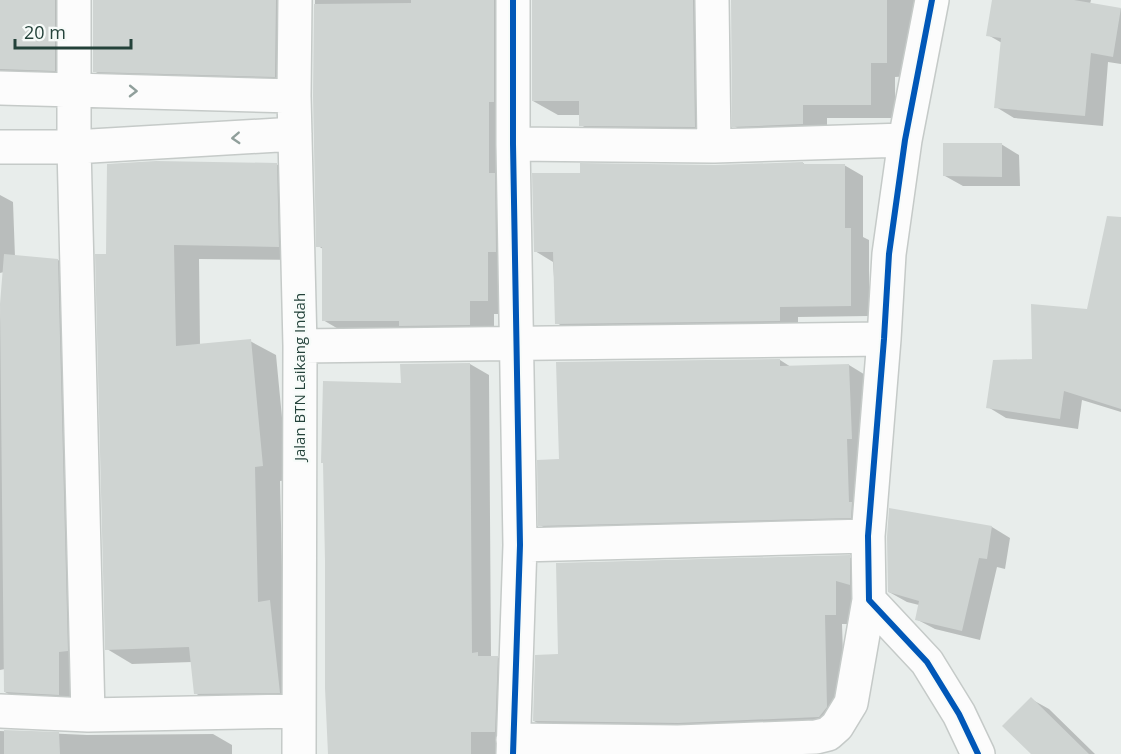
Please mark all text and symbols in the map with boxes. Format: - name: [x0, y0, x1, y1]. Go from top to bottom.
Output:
- scale bar: [15, 12, 130, 50]
- text: 20 m: [24, 20, 66, 44]
- one-way arrow: [128, 85, 137, 97]
- one-way arrow: [232, 131, 241, 144]
- street label: Jalan BTN Laikang Indah: [289, 293, 309, 463]

